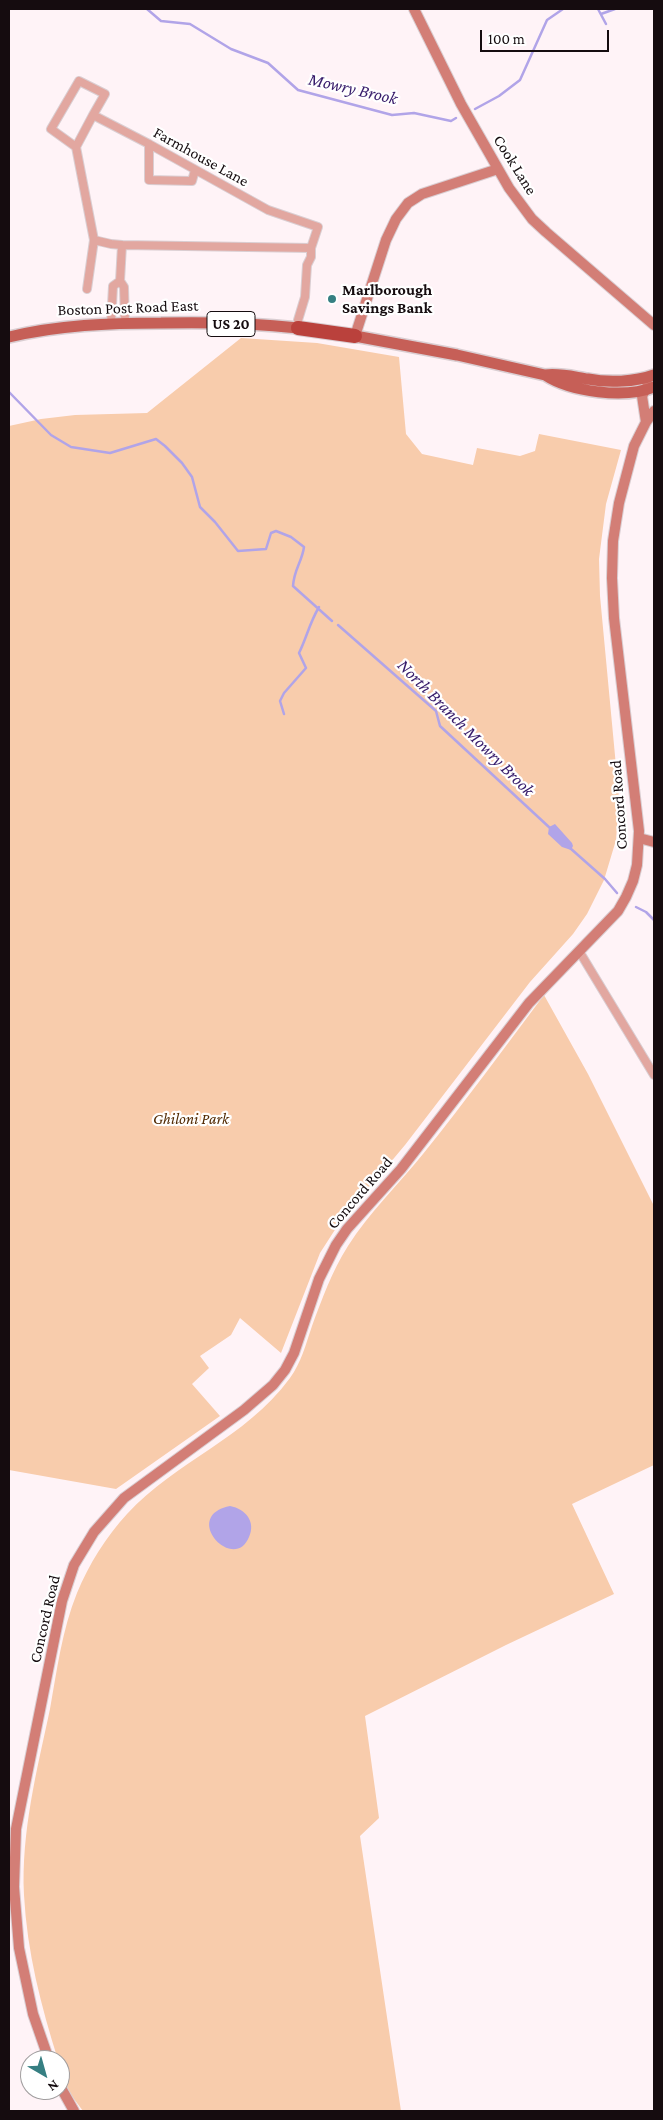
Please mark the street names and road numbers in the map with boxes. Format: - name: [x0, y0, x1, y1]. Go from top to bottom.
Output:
- street label: Farmhouse Lane: [150, 123, 252, 191]
- street label: Cook Lane: [489, 132, 541, 198]
- street label: Boston Post Road East: [57, 296, 199, 320]
- road number: US 20: [207, 312, 255, 336]
- street label: Concord Road: [606, 760, 632, 850]
- street label: Concord Road: [323, 1153, 397, 1233]
- street label: Concord Road: [26, 1573, 64, 1665]

